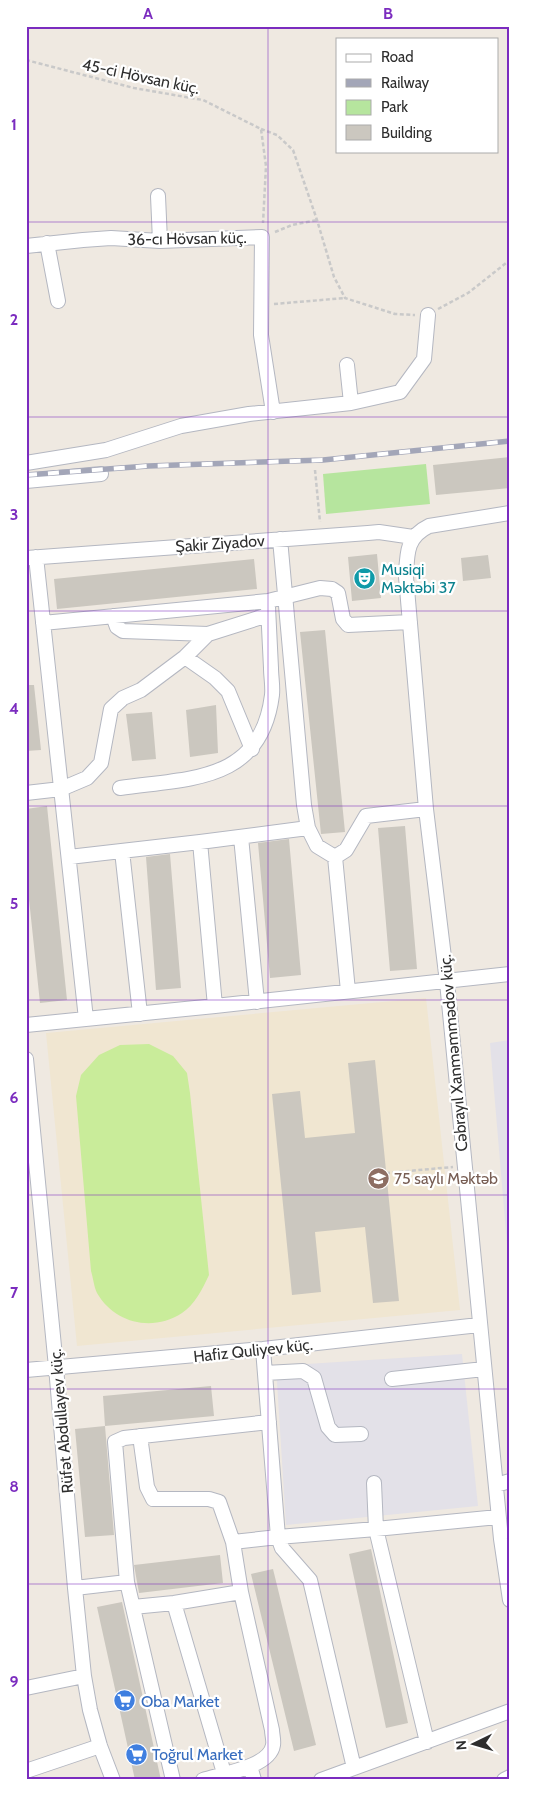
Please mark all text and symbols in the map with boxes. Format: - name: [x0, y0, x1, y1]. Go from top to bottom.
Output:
- text: A: [143, 4, 153, 23]
- text: B: [383, 4, 393, 23]
- legend: [336, 38, 498, 152]
- text: Road: [381, 48, 414, 66]
- street label: 45-ci Hövsan küç.: [80, 55, 201, 98]
- text: Railway: [381, 74, 430, 92]
- text: Park: [381, 98, 408, 116]
- text: 1: [11, 115, 17, 134]
- text: Building: [381, 124, 432, 142]
- street label: 36-cı Hövsan küç.: [127, 228, 247, 249]
- text: 2: [10, 310, 18, 329]
- text: 3: [10, 505, 18, 524]
- street label: Şakir Ziyadov: [175, 531, 265, 556]
- place label: Musiqi Məktəbi 37: [381, 560, 456, 597]
- theatre icon: Musiqi Məktəbi 37: [353, 566, 377, 590]
- text: 4: [9, 699, 19, 718]
- text: 5: [10, 894, 18, 913]
- street label: Cəbrayıl Xanməmmədov küç.: [435, 954, 472, 1152]
- text: 6: [10, 1088, 19, 1107]
- school or university icon: 75 saylı Məktəb: [366, 1166, 390, 1190]
- place label: 75 saylı Məktəb: [394, 1169, 498, 1188]
- text: 7: [10, 1283, 19, 1302]
- street label: Hafiz Quliyev küç.: [192, 1335, 314, 1366]
- street label: Rüfət Abdullayev küç.: [46, 1348, 77, 1494]
- text: 8: [9, 1477, 19, 1496]
- text: 9: [10, 1672, 19, 1691]
- supermarket icon: Oba Market: [113, 1689, 137, 1713]
- place label: Oba Market: [141, 1692, 220, 1711]
- north arrow: [448, 1718, 498, 1768]
- text: N: [452, 1739, 470, 1751]
- supermarket icon: Toğrul Market: [124, 1742, 148, 1766]
- place label: Toğrul Market: [152, 1745, 243, 1764]

